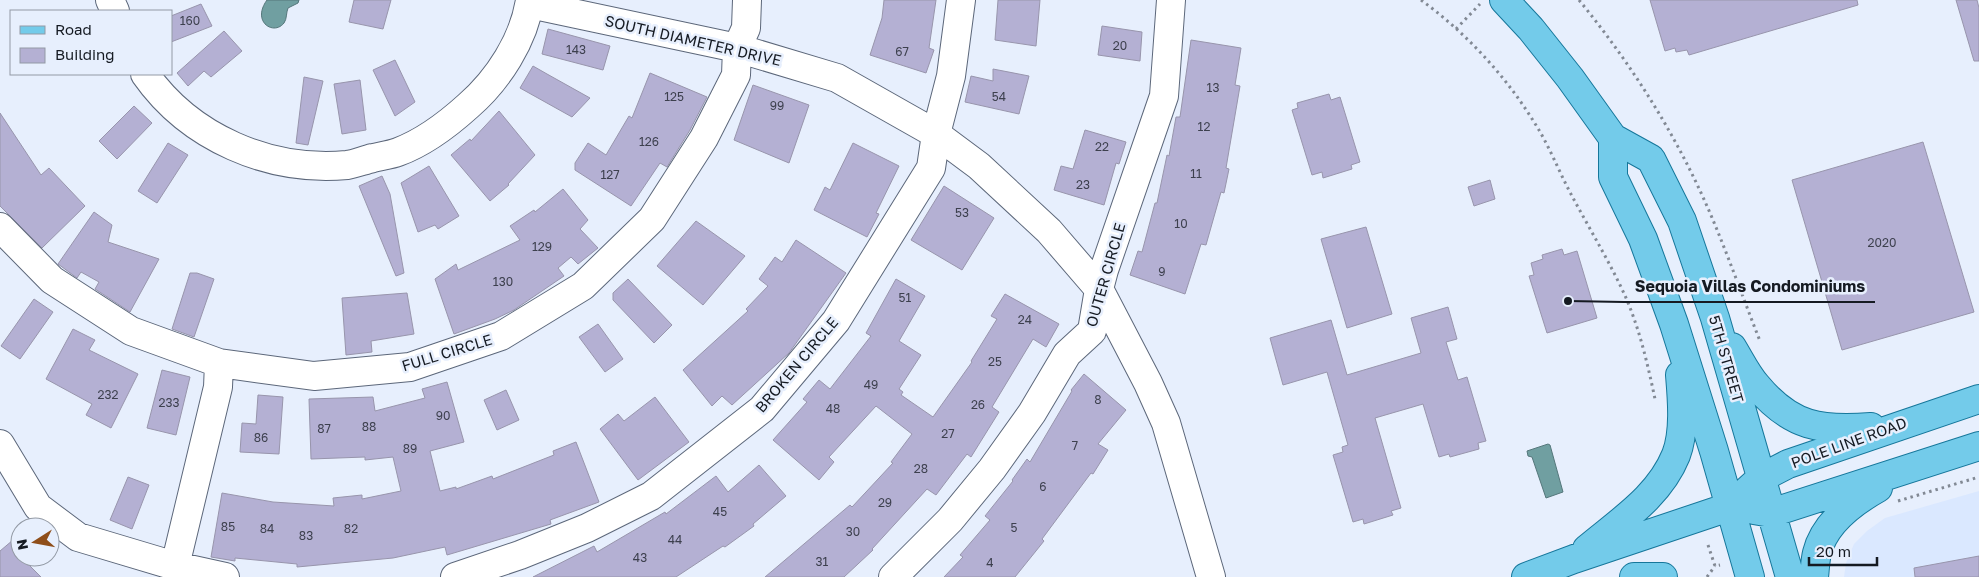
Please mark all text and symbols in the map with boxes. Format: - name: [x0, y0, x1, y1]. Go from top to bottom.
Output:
- legend: [10, 10, 172, 75]
- street label: SOUTH DIAMETER DRIVE: [603, 11, 783, 69]
- house number: 160: [180, 13, 200, 28]
- text: Road: [55, 20, 92, 38]
- house number: 20: [1113, 38, 1127, 53]
- house number: 143: [566, 42, 586, 57]
- house number: 67: [895, 44, 909, 59]
- text: Building: [55, 45, 115, 63]
- house number: 13: [1207, 80, 1219, 95]
- house number: 125: [664, 89, 684, 104]
- house number: 54: [992, 89, 1006, 104]
- house number: 99: [770, 98, 784, 113]
- house number: 12: [1198, 119, 1210, 134]
- house number: 126: [639, 134, 659, 149]
- house number: 22: [1095, 139, 1109, 154]
- house number: 11: [1190, 166, 1202, 181]
- house number: 127: [600, 167, 620, 182]
- house number: 23: [1076, 177, 1090, 192]
- house number: 53: [955, 205, 969, 220]
- house number: 10: [1174, 216, 1188, 231]
- street label: OUTER CIRCLE: [1082, 221, 1129, 329]
- house number: 2020: [1868, 235, 1896, 250]
- house number: 129: [532, 239, 552, 254]
- house number: 9: [1158, 264, 1166, 279]
- callout: Sequoia Villas Condominiums: [1624, 271, 1875, 302]
- house number: 130: [493, 274, 513, 289]
- text: Sequoia Villas Condominiums: [1635, 276, 1865, 296]
- house number: 51: [899, 290, 912, 305]
- house number: 24: [1018, 312, 1032, 327]
- street label: BROKEN CIRCLE: [751, 313, 841, 416]
- street label: 5TH STREET: [1706, 313, 1748, 404]
- street label: FULL CIRCLE: [399, 330, 494, 374]
- house number: 25: [988, 354, 1002, 369]
- house number: 49: [864, 377, 878, 392]
- house number: 232: [98, 387, 119, 402]
- house number: 8: [1094, 392, 1102, 407]
- house number: 233: [158, 395, 180, 410]
- house number: 26: [971, 397, 985, 412]
- house number: 48: [826, 401, 840, 416]
- house number: 90: [436, 408, 450, 423]
- street label: POLE LINE ROAD: [1788, 413, 1909, 471]
- house number: 88: [362, 419, 376, 434]
- house number: 87: [317, 421, 331, 436]
- house number: 27: [941, 426, 955, 441]
- house number: 86: [254, 430, 268, 445]
- house number: 7: [1072, 438, 1078, 453]
- house number: 89: [403, 441, 417, 456]
- house number: 28: [914, 461, 928, 476]
- house number: 6: [1039, 479, 1047, 494]
- house number: 29: [878, 495, 892, 510]
- house number: 45: [713, 504, 727, 519]
- north arrow: [10, 517, 60, 567]
- house number: 85: [221, 519, 235, 534]
- house number: 5: [1011, 520, 1018, 535]
- house number: 84: [260, 521, 274, 536]
- house number: 82: [344, 521, 358, 536]
- house number: 30: [846, 524, 860, 539]
- house number: 83: [299, 528, 313, 543]
- house number: 44: [668, 532, 682, 547]
- scale bar: [1809, 534, 1876, 566]
- text: N: [12, 538, 31, 551]
- text: 20 m: [1816, 542, 1851, 560]
- house number: 43: [633, 550, 647, 565]
- house number: 31: [816, 554, 829, 569]
- house number: 4: [986, 555, 994, 570]

